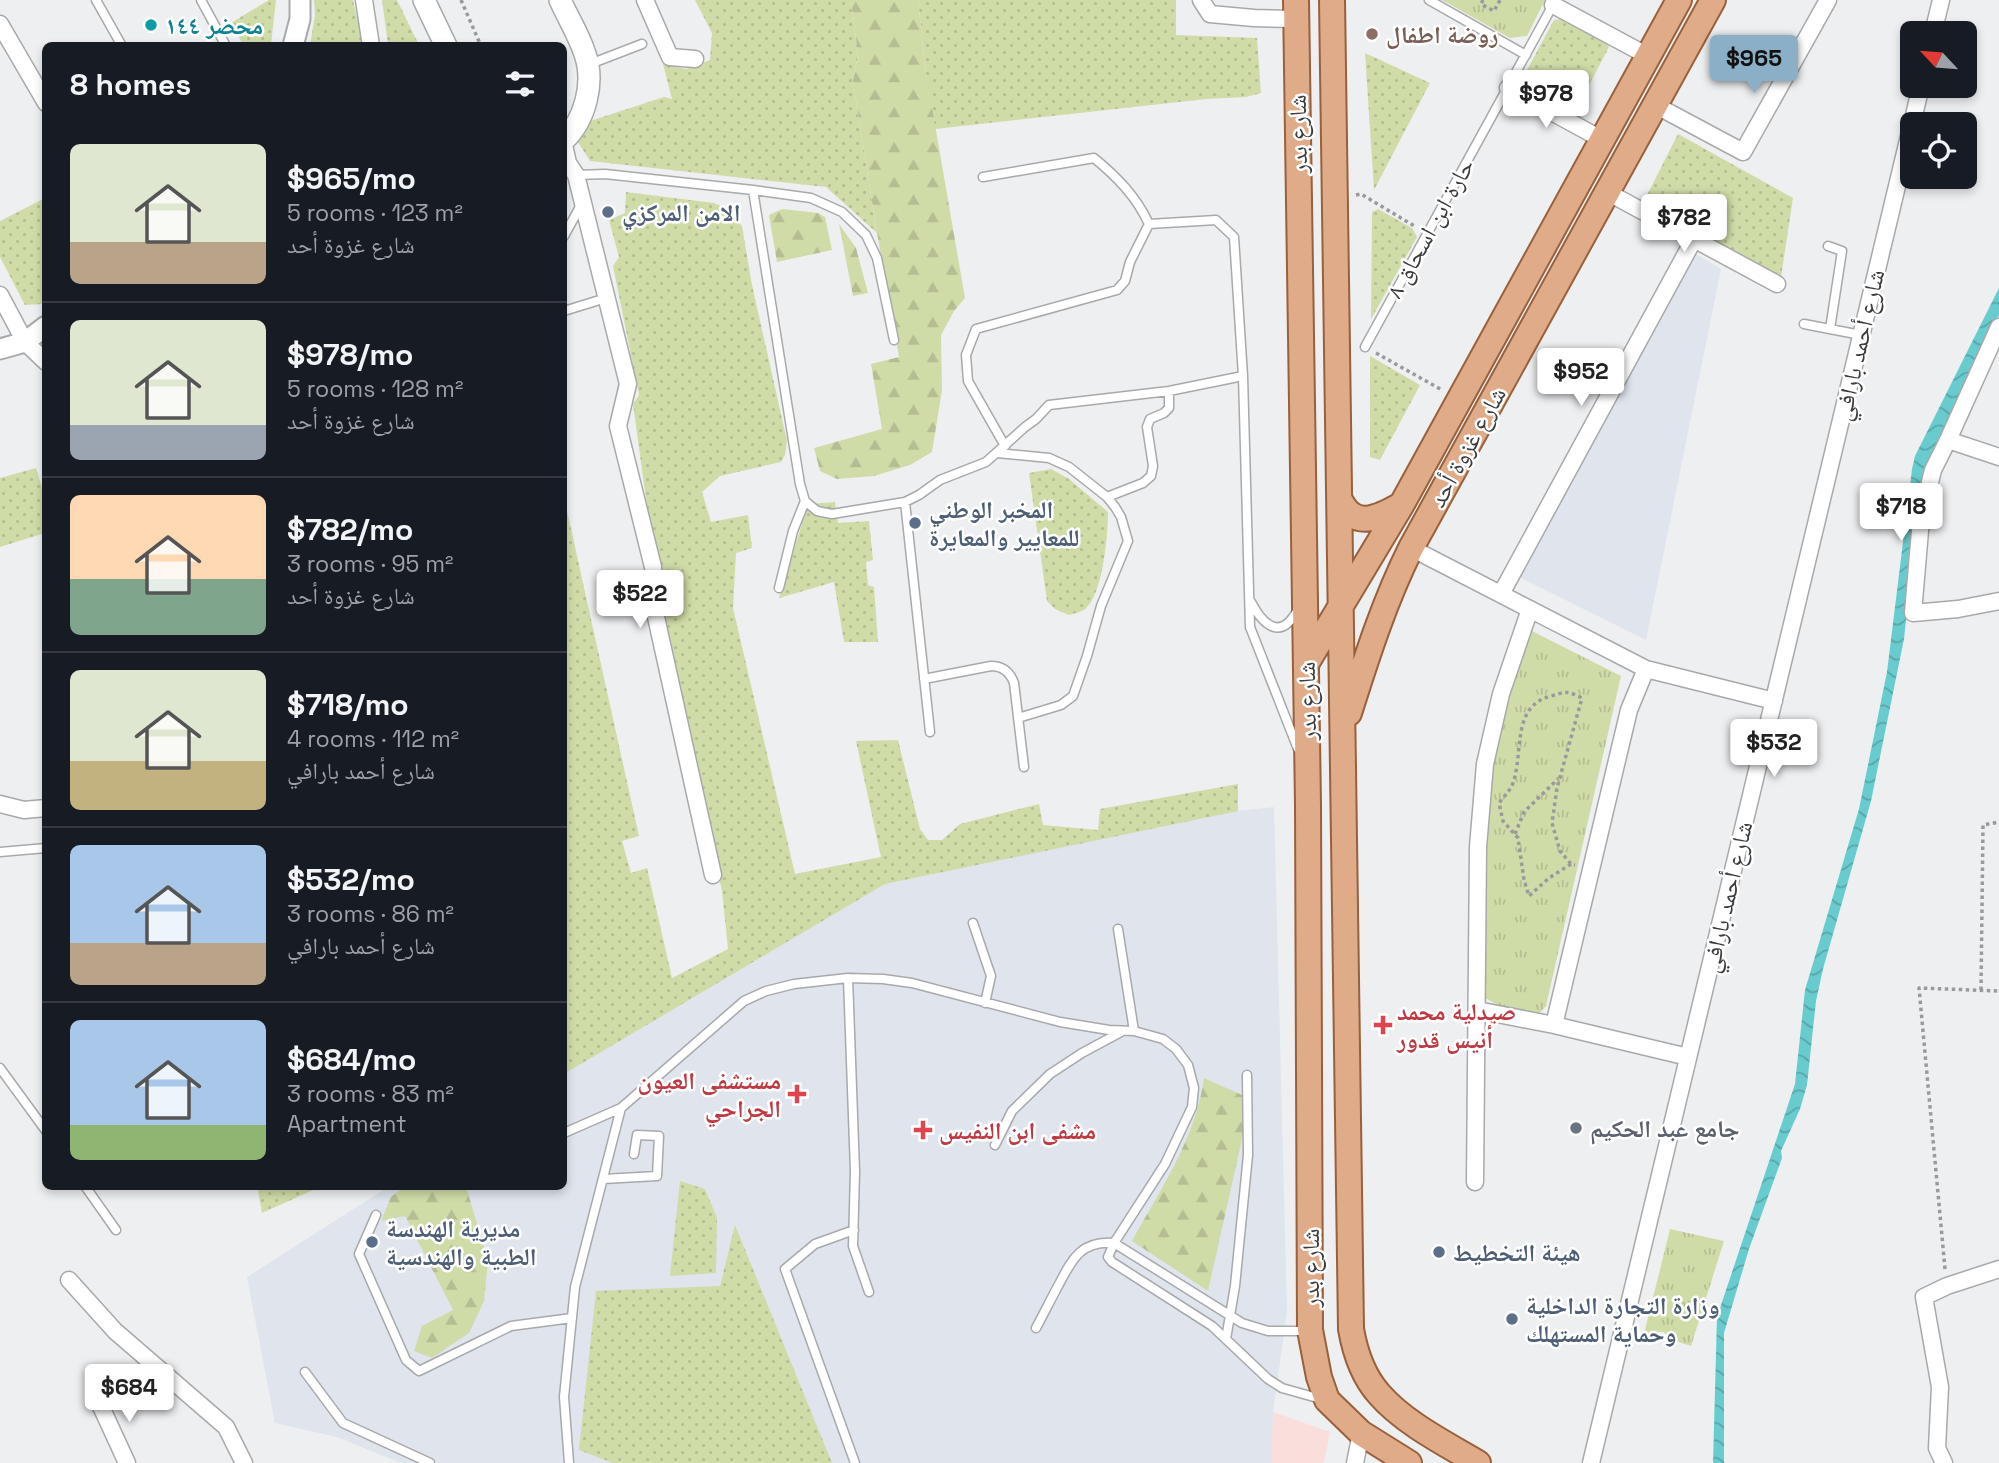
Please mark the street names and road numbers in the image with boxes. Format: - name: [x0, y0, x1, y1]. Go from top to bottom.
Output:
- street label: شارع بدر: [1282, 94, 1314, 175]
- street label: حارة ابن اسحاق ٨: [1379, 153, 1481, 303]
- street label: شارع أحمد بارافي: [1827, 266, 1895, 425]
- street label: شارع غزوة أحد: [1421, 381, 1513, 513]
- street label: شارع بدر: [1291, 661, 1323, 742]
- street label: شارع أحمد بارافي: [1695, 818, 1763, 977]
- street label: شارع بدر: [1295, 1228, 1326, 1309]

